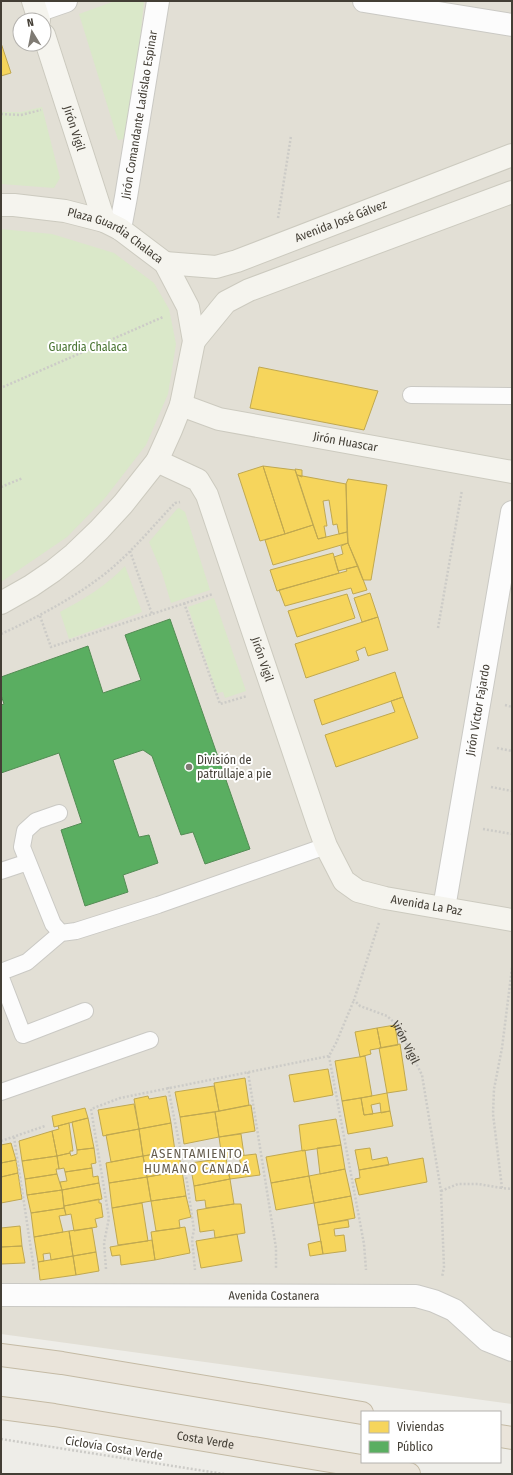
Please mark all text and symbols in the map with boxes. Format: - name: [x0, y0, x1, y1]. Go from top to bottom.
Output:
- north arrow: [12, 12, 52, 52]
- text: N: [26, 16, 35, 30]
- street label: Jirón Comandante Ladislao Espinar: [119, 28, 160, 200]
- street label: Jirón Vigil: [60, 104, 88, 153]
- street label: Avenida José Gálvez: [293, 197, 389, 245]
- street label: Plaza Guardia Chalaca: [66, 205, 166, 266]
- park label: Guardia Chalaca: [49, 340, 128, 354]
- street label: Jirón Huascar: [312, 429, 380, 455]
- street label: Jirón Vigil: [248, 635, 276, 684]
- street label: Jirón Víctor Fajardo: [463, 663, 493, 757]
- place label: División de patrullaje a pie: [197, 753, 271, 781]
- marker: División de patrullaje a pie: [184, 762, 194, 772]
- street label: Avenida La Paz: [390, 892, 464, 918]
- street label: Jirón Vigil: [389, 1017, 422, 1066]
- district label: ASENTAMIENTO HUMANO CANADÁ: [144, 1146, 250, 1176]
- street label: Avenida Costanera: [228, 1289, 320, 1303]
- legend: [361, 1411, 501, 1463]
- text: Viviendas: [397, 1420, 444, 1434]
- street label: Costa Verde: [176, 1429, 235, 1452]
- street label: Ciclovía Costa Verde: [64, 1433, 164, 1463]
- text: Público: [397, 1440, 433, 1454]

